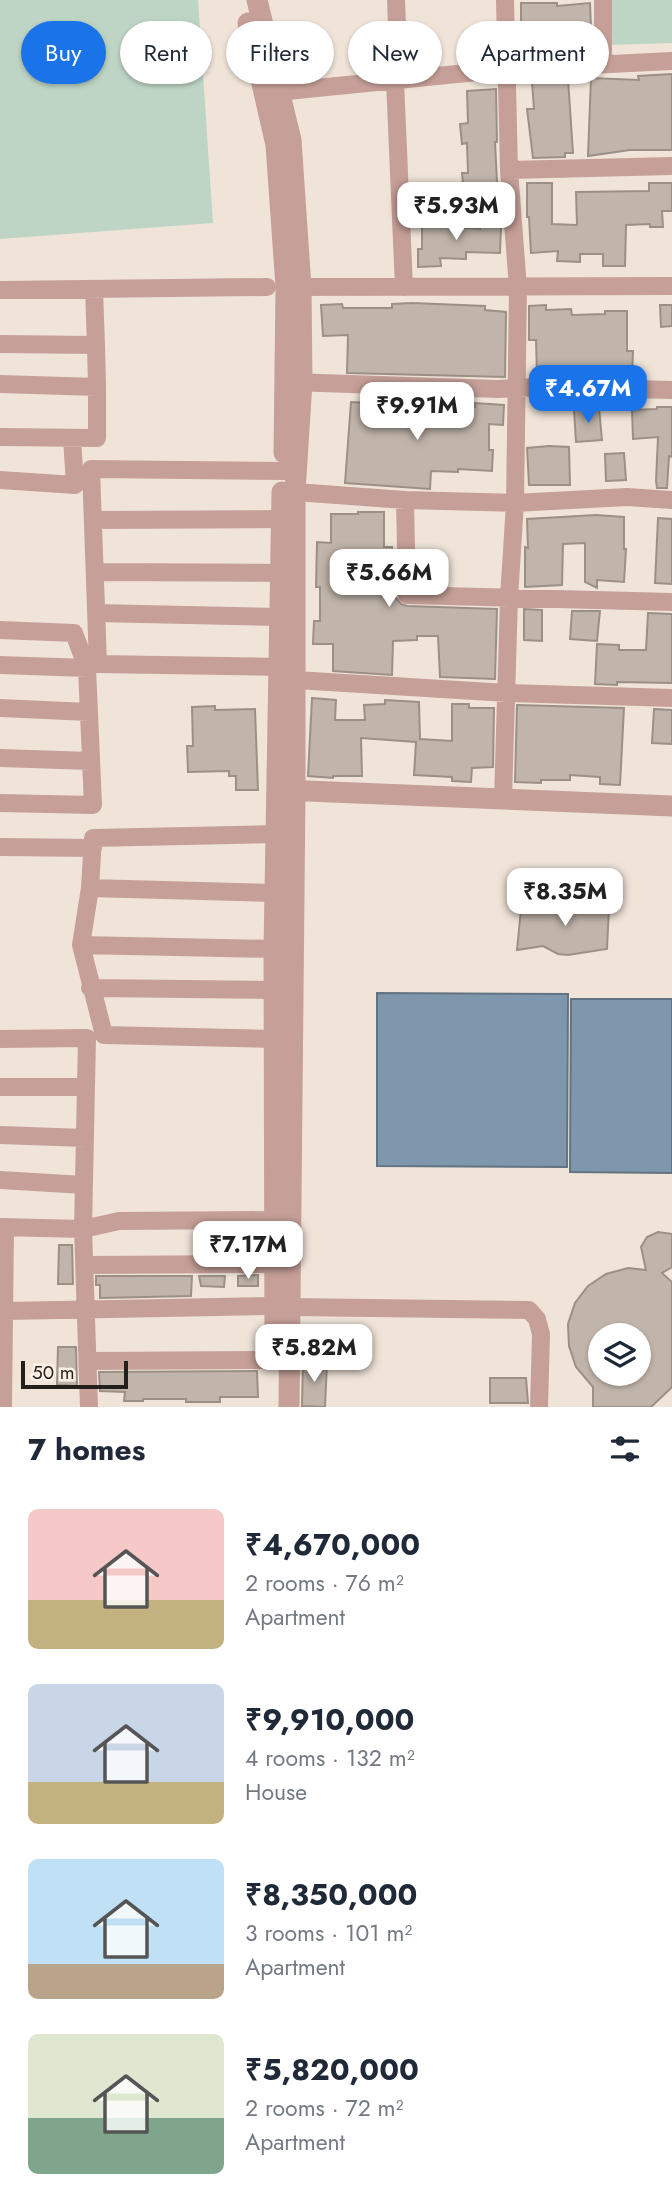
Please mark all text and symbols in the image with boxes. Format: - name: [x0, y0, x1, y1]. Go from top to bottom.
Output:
- chip: Buy: [21, 21, 106, 84]
- chip: Rent: [120, 21, 212, 84]
- chip: Filters: [226, 21, 334, 84]
- chip: New: [348, 21, 442, 84]
- chip: Apartment: [456, 21, 609, 84]
- pin: ₹5.93M: [399, 182, 513, 242]
- text: ₹5.93M: [413, 188, 499, 222]
- pin: ₹4.67M: [531, 366, 645, 425]
- text: ₹4.67M: [545, 371, 631, 405]
- pin: ₹9.91M: [360, 382, 474, 442]
- text: ₹9.91M: [376, 388, 458, 422]
- pin: ₹5.66M: [332, 550, 446, 609]
- text: ₹5.66M: [346, 555, 432, 589]
- pin: ₹8.35M: [508, 869, 622, 928]
- text: ₹8.35M: [523, 874, 607, 908]
- pin: ₹7.17M: [191, 1222, 305, 1281]
- text: ₹7.17M: [209, 1227, 287, 1261]
- map controls: [588, 1323, 651, 1386]
- button: layers: [588, 1323, 651, 1386]
- pin: ₹5.82M: [257, 1324, 371, 1384]
- text: ₹5.82M: [271, 1330, 357, 1364]
- scale bar: [21, 1358, 128, 1390]
- text: 50 m: [32, 1359, 75, 1386]
- text: 7 homes: [28, 1428, 145, 1471]
- icon: filters: [606, 1430, 644, 1468]
- text: ₹4,670,000: [245, 1523, 420, 1566]
- icon: home: [84, 1537, 168, 1621]
- text: 2 rooms · 76 m²: [245, 1566, 404, 1600]
- text: Apartment: [245, 1600, 345, 1634]
- text: ₹9,910,000: [245, 1698, 414, 1741]
- icon: home: [84, 1712, 168, 1796]
- text: 4 rooms · 132 m²: [245, 1741, 415, 1775]
- text: House: [245, 1775, 307, 1809]
- text: ₹8,350,000: [245, 1873, 417, 1916]
- icon: home: [84, 1887, 168, 1971]
- text: 3 rooms · 101 m²: [245, 1916, 412, 1950]
- text: Apartment: [245, 1950, 345, 1984]
- text: ₹5,820,000: [245, 2048, 419, 2091]
- icon: home: [84, 2062, 168, 2146]
- text: 2 rooms · 72 m²: [245, 2091, 404, 2125]
- text: Apartment: [245, 2125, 345, 2159]

